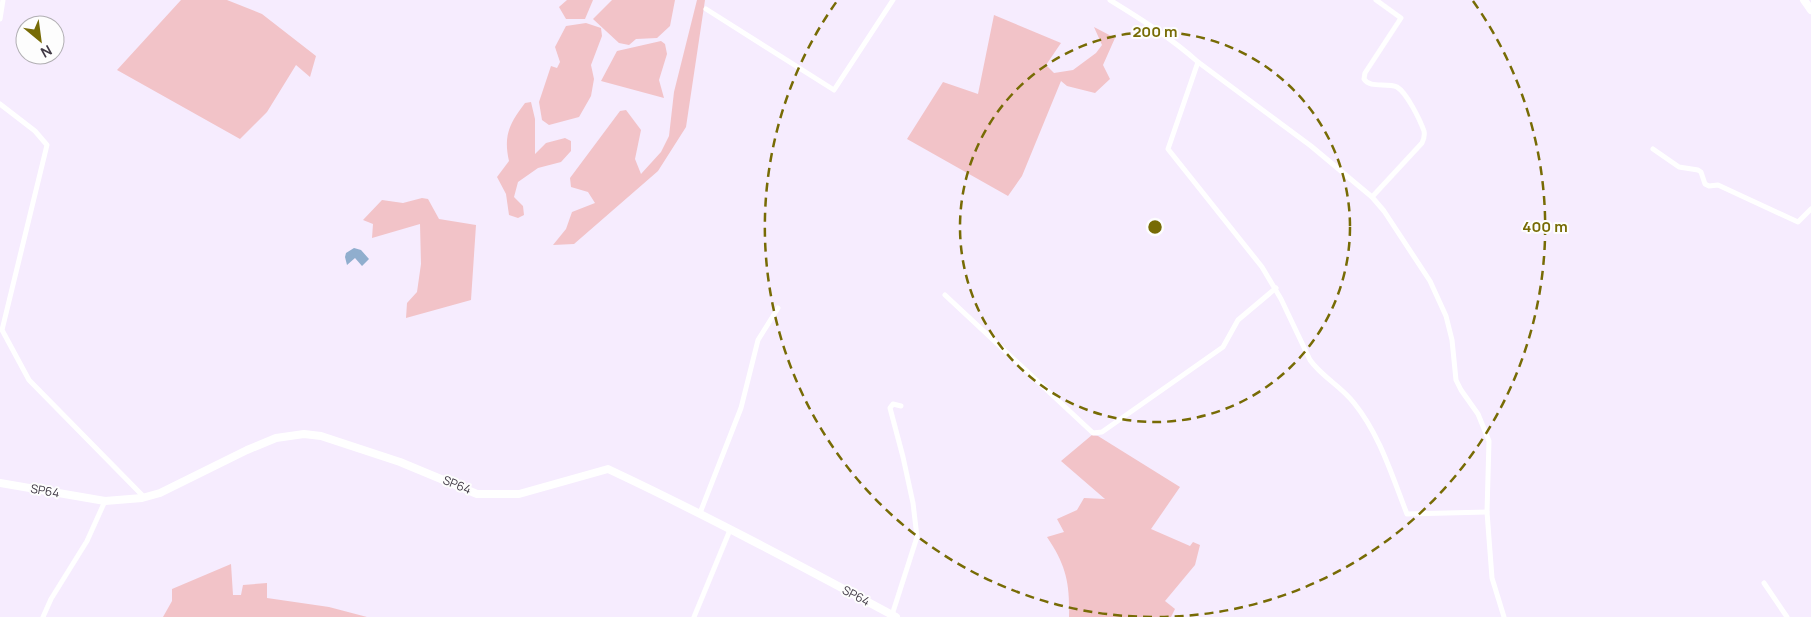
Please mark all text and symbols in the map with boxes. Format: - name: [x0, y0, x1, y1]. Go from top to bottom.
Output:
- north arrow: [15, 15, 65, 65]
- text: 200 m: [1132, 21, 1178, 42]
- text: N: [38, 41, 56, 63]
- text: 400 m: [1522, 216, 1568, 237]
- centre of rings: [1146, 218, 1164, 236]
- street label: SP64: [440, 471, 474, 498]
- street label: SP64: [29, 480, 61, 501]
- street label: SP64: [839, 581, 873, 610]

